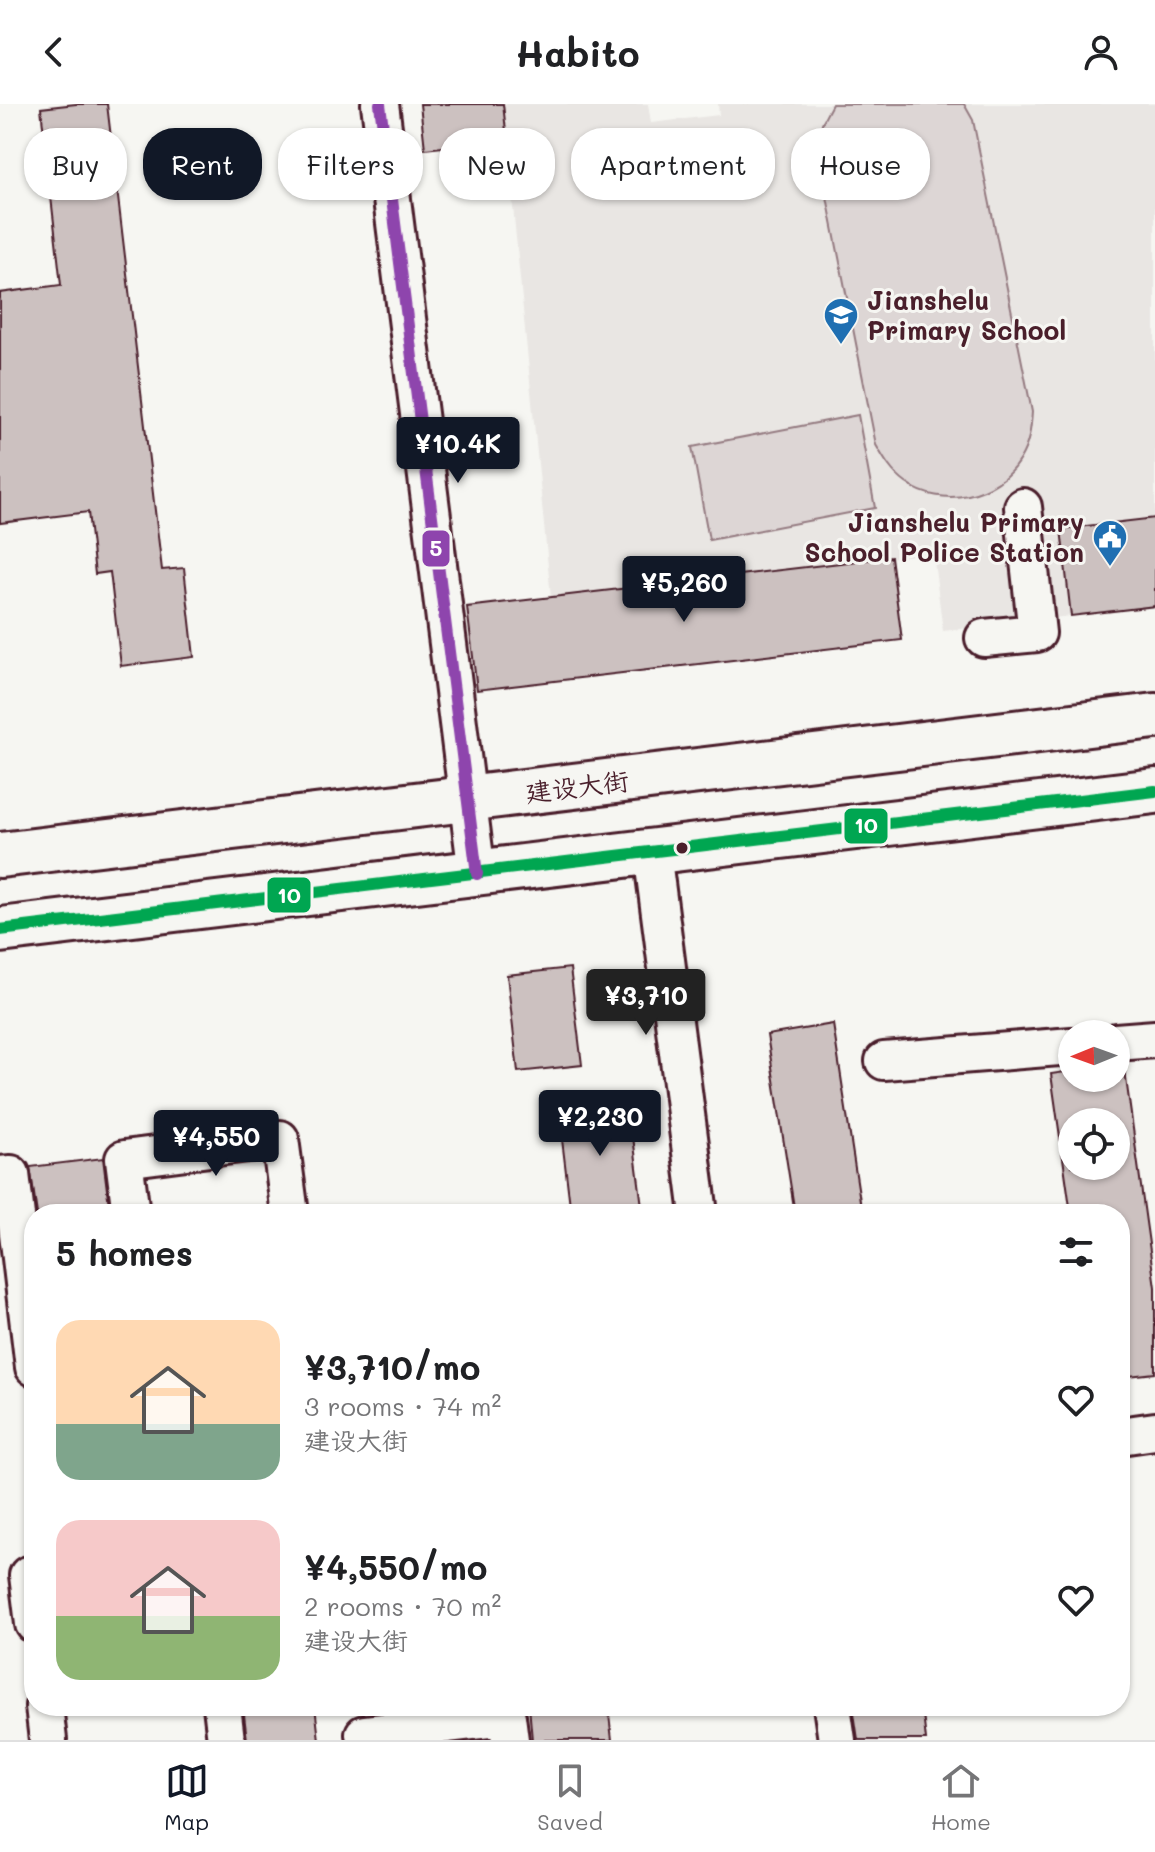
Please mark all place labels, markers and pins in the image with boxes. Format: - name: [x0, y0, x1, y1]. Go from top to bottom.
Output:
- place label: Jianshelu Primary School: [867, 283, 1066, 347]
- school or university icon: Jianshelu Primary School: [822, 296, 860, 346]
- pin: ¥10.4K: [393, 417, 523, 485]
- place label: Jianshelu Primary School Police Station: [805, 505, 1084, 569]
- public building icon: Jianshelu Primary School Police Station: [1091, 518, 1129, 568]
- pin: ¥5,260: [619, 556, 749, 624]
- unlabelled marker: [674, 840, 690, 856]
- pin: ¥3,710: [581, 969, 711, 1037]
- pin: ¥2,230: [535, 1090, 665, 1158]
- pin: ¥4,550: [151, 1110, 281, 1178]

